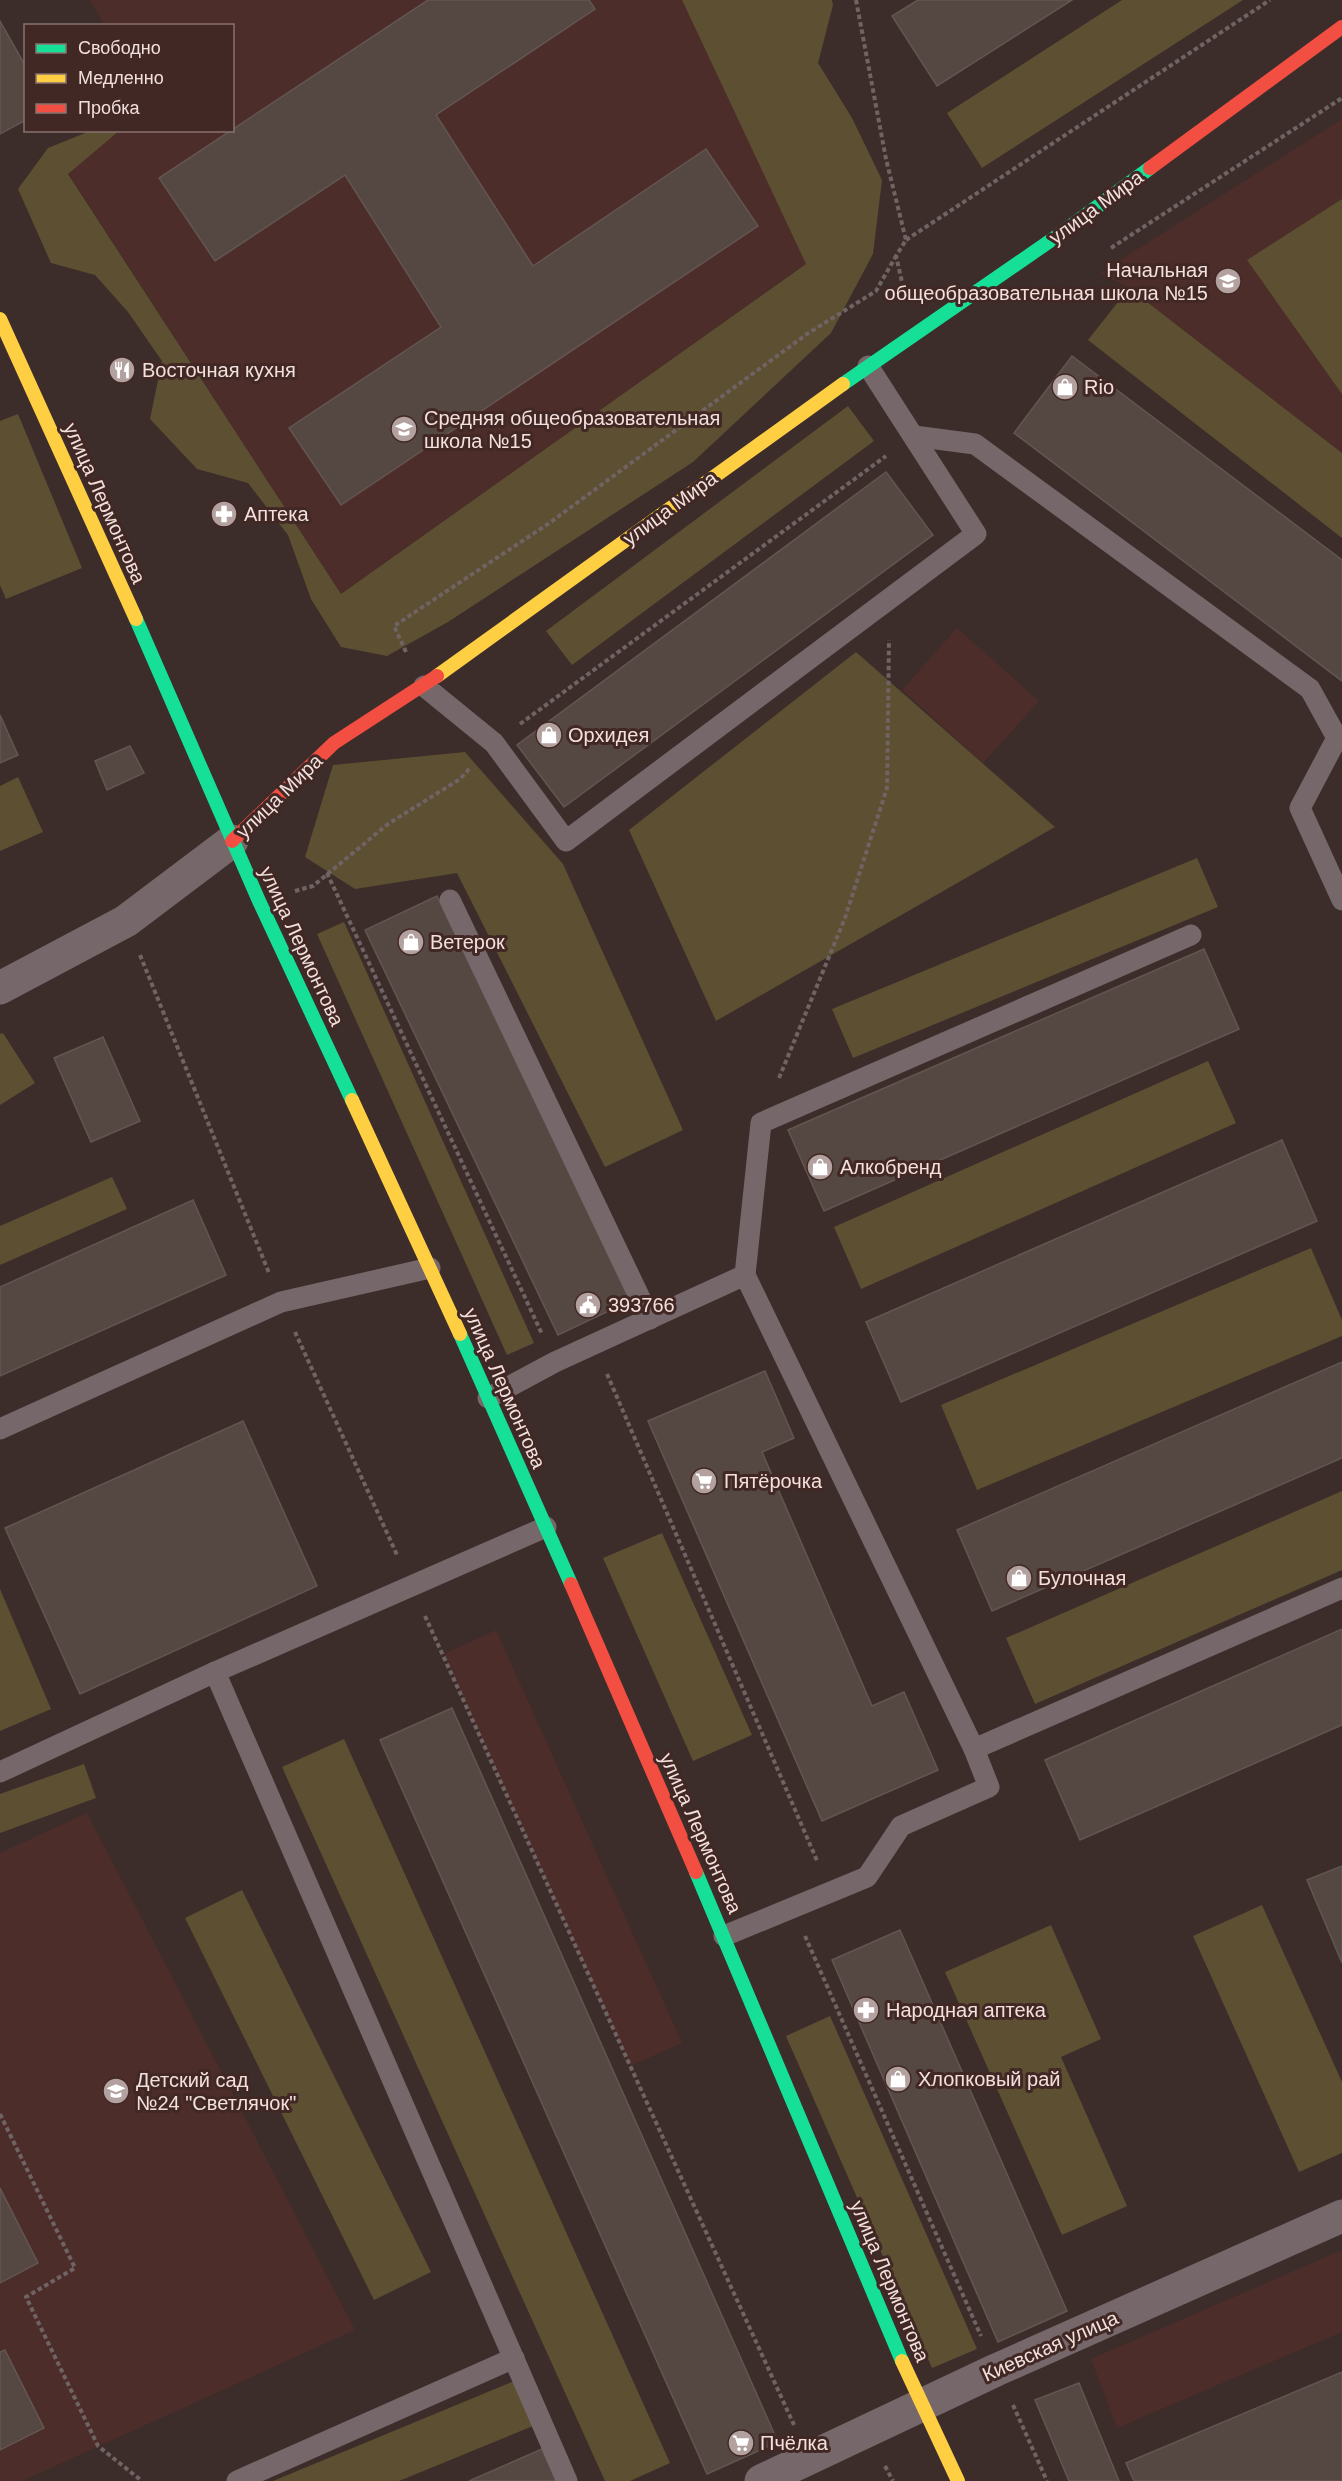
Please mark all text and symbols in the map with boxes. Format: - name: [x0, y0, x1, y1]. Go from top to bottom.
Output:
- legend: [24, 24, 234, 132]
- text: Свободно: [78, 38, 161, 58]
- text: Медленно: [78, 68, 164, 88]
- text: Пробка: [78, 98, 141, 118]
- street label: улица Мира: [1045, 165, 1148, 248]
- place label: Начальная общеобразовательная школа №15: [885, 259, 1208, 304]
- school or university icon: Начальная общеобразовательная школа №15: [1213, 266, 1243, 296]
- restaurant icon: Восточная кухня: [107, 355, 137, 385]
- place label: Восточная кухня: [142, 359, 296, 381]
- shop icon: Rio: [1050, 372, 1080, 402]
- place label: Rio: [1084, 376, 1114, 398]
- place label: Средняя общеобразовательная школа №15: [424, 407, 720, 452]
- school or university icon: Средняя общеобразовательная школа №15: [389, 414, 419, 444]
- street label: улица Лермонтова: [60, 419, 151, 587]
- street label: улица Мира: [619, 466, 722, 549]
- pharmacy icon: Аптека: [209, 499, 239, 529]
- place label: Аптека: [244, 503, 309, 525]
- shop icon: Орхидея: [534, 720, 564, 750]
- place label: Орхидея: [568, 724, 649, 746]
- street label: улица Мира: [232, 749, 327, 842]
- street label: улица Лермонтова: [255, 863, 349, 1030]
- shop icon: Ветерок: [396, 927, 426, 957]
- place label: Ветерок: [430, 931, 505, 953]
- shop icon: Алкобренд: [805, 1152, 835, 1182]
- place label: Алкобренд: [840, 1156, 942, 1178]
- public building icon: 393766: [573, 1290, 603, 1320]
- place label: 393766: [608, 1294, 675, 1316]
- street label: улица Лермонтова: [460, 1304, 551, 1472]
- supermarket icon: Пятёрочка: [689, 1466, 719, 1496]
- place label: Пятёрочка: [724, 1470, 823, 1492]
- shop icon: Булочная: [1004, 1563, 1034, 1593]
- place label: Булочная: [1038, 1567, 1126, 1589]
- street label: улица Лермонтова: [656, 1749, 747, 1917]
- pharmacy icon: Народная аптека: [851, 1995, 881, 2025]
- place label: Народная аптека: [886, 1999, 1047, 2021]
- shop icon: Хлопковый рай: [883, 2064, 913, 2094]
- place label: Хлопковый рай: [918, 2068, 1060, 2090]
- place label: Детский сад №24 "Светлячок": [136, 2069, 296, 2114]
- school or university icon: Детский сад №24 "Светлячок": [101, 2076, 131, 2106]
- street label: улица Лермонтова: [846, 2197, 934, 2366]
- street label: Киевская улица: [979, 2306, 1122, 2386]
- supermarket icon: Пчёлка: [726, 2428, 756, 2458]
- place label: Пчёлка: [760, 2432, 829, 2454]

